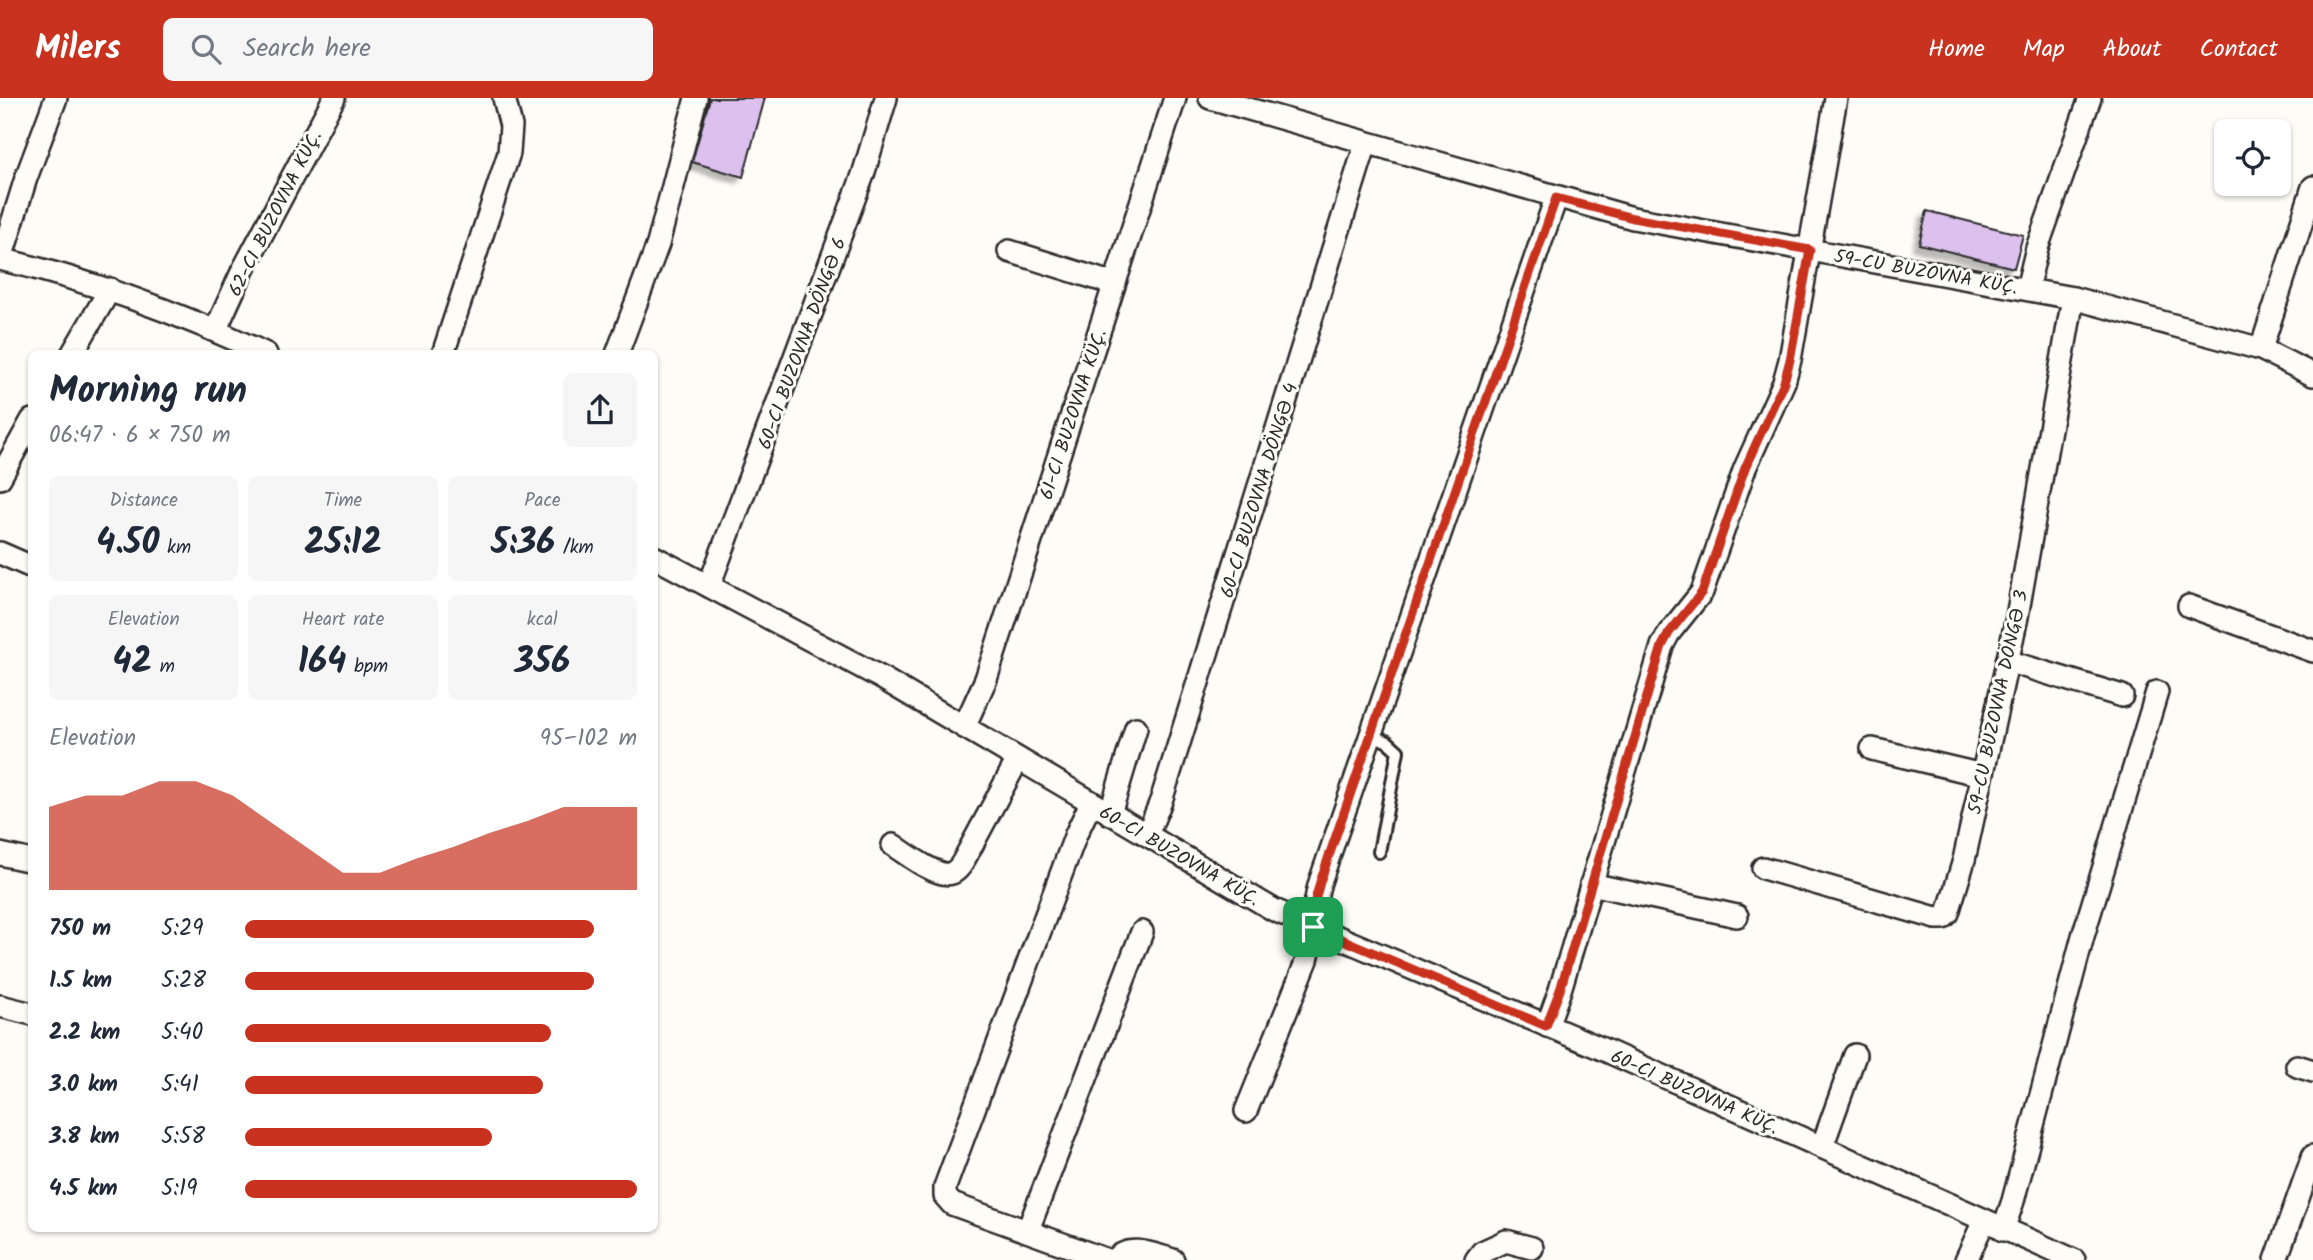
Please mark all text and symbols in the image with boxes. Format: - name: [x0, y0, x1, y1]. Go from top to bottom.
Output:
- search box: [163, 18, 653, 81]
- text: Milers: [35, 23, 121, 76]
- text: Search here: [243, 28, 371, 70]
- icon: search: [187, 30, 225, 68]
- text: Home: [1928, 30, 1985, 69]
- text: Map: [2023, 30, 2065, 69]
- text: About: [2103, 30, 2161, 69]
- text: Contact: [2199, 30, 2278, 69]
- map controls: [2214, 119, 2291, 196]
- button: locate: [2214, 119, 2291, 196]
- street label: 62-CI BUZOVNA KÜÇ.: [221, 126, 331, 302]
- street label: 60-CI BUZOVNA DÖNGƏ 6: [751, 234, 855, 454]
- street label: 59-CU BUZOVNA KÜÇ.: [1831, 242, 2020, 304]
- street label: 61-CI BUZOVNA KÜÇ.: [1032, 326, 1116, 504]
- text: Morning run: [49, 362, 247, 422]
- button: share: [563, 373, 637, 447]
- street label: 60-CI BUZOVNA DÖNGƏ 4: [1213, 379, 1307, 602]
- text: 06:47 · 6 × 750 m: [49, 418, 231, 454]
- text: Distance: [110, 486, 178, 516]
- text: Time: [324, 486, 362, 516]
- text: Pace: [524, 486, 560, 516]
- text: 4.50: [96, 516, 159, 572]
- text: 25:12: [304, 516, 382, 572]
- text: 5:36: [491, 516, 555, 572]
- text: km: [159, 533, 191, 563]
- text: /km: [555, 533, 594, 563]
- street label: 59-CU BUZOVNA DÖNGƏ 3: [1961, 587, 2037, 817]
- text: Elevation: [108, 605, 180, 635]
- text: Heart rate: [302, 605, 384, 635]
- text: kcal: [527, 605, 558, 635]
- text: 42: [113, 635, 152, 691]
- text: 164: [298, 635, 346, 691]
- text: 356: [514, 635, 570, 691]
- text: m: [152, 652, 175, 682]
- text: bpm: [346, 652, 388, 682]
- text: Elevation: [49, 721, 136, 757]
- text: 95–102 m: [540, 721, 637, 757]
- street label: 60-CI BUZOVNA KÜÇ.: [1093, 798, 1265, 915]
- pin: [1283, 897, 1343, 957]
- icon: arrive: [1294, 908, 1332, 946]
- text: 750 m: [49, 911, 111, 947]
- text: 5:29: [161, 911, 204, 947]
- text: 1.5 km: [49, 963, 112, 999]
- text: 5:28: [161, 963, 206, 999]
- text: 2.2 km: [49, 1015, 120, 1051]
- text: 5:40: [161, 1015, 203, 1051]
- street label: 60-CI BUZOVNA KÜÇ.: [1605, 1042, 1783, 1143]
- text: 3.0 km: [49, 1067, 118, 1103]
- text: 5:41: [161, 1067, 199, 1103]
- text: 3.8 km: [49, 1119, 120, 1155]
- text: 5:58: [161, 1119, 205, 1155]
- text: 4.5 km: [49, 1171, 118, 1207]
- text: 5:19: [161, 1171, 197, 1207]

